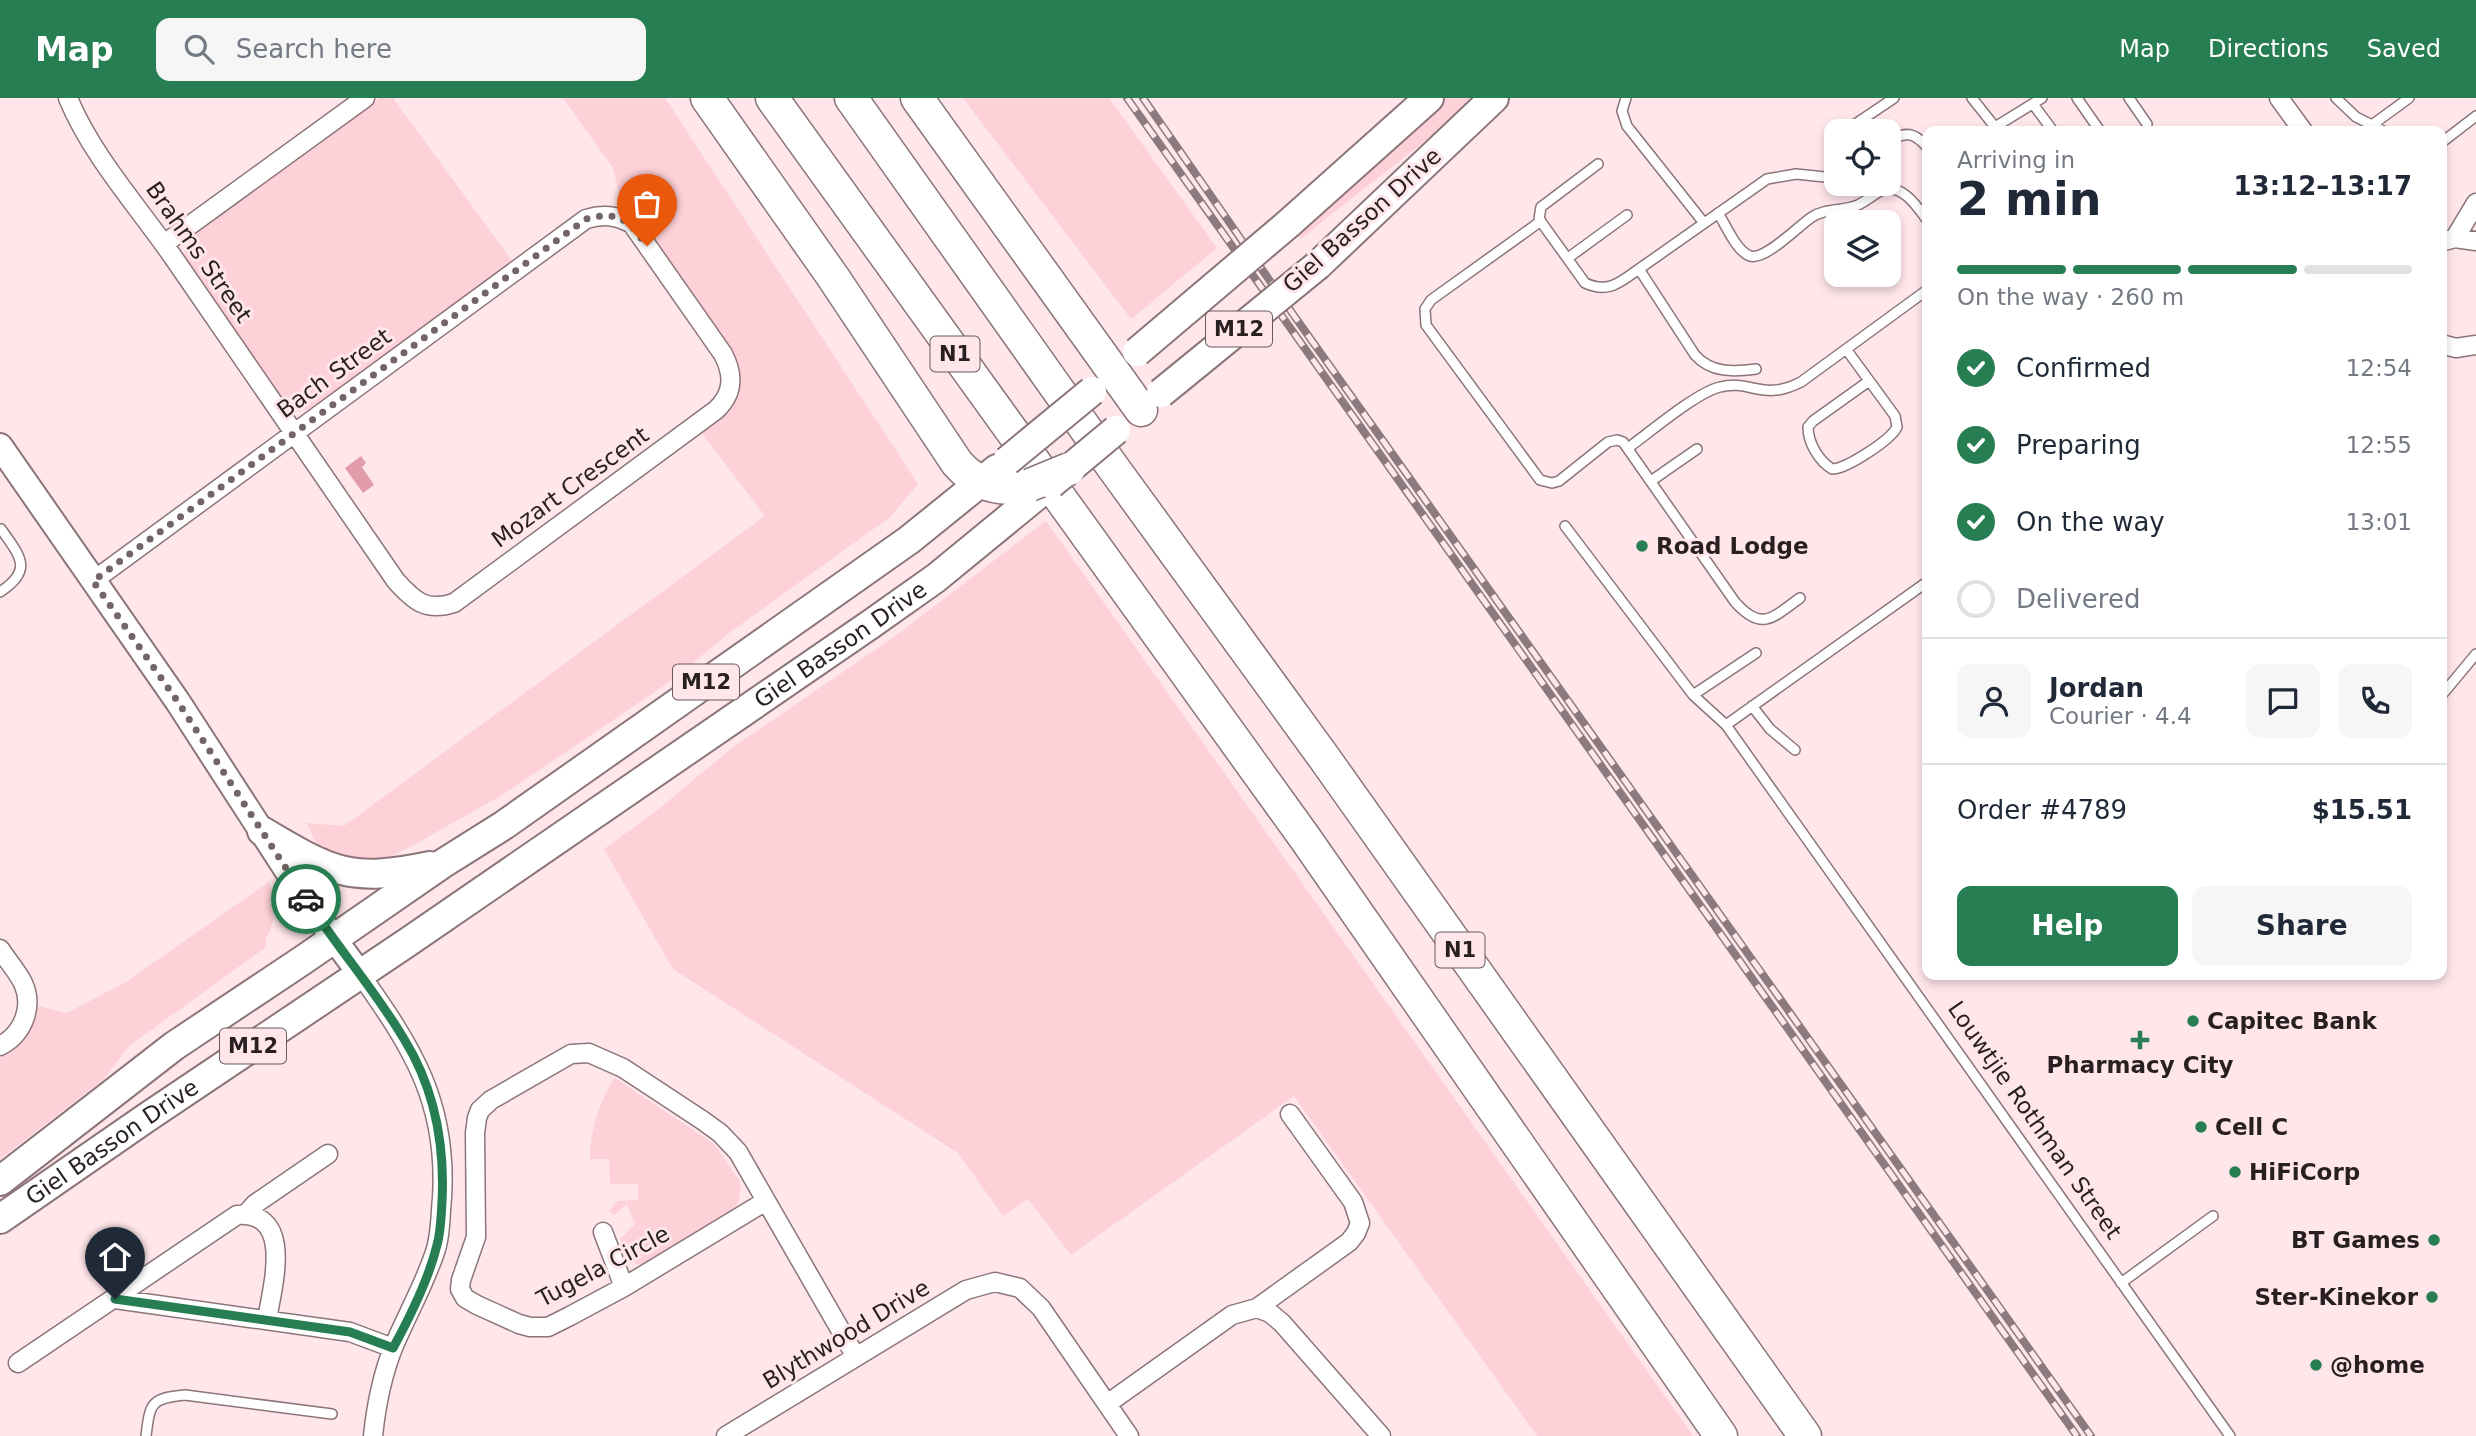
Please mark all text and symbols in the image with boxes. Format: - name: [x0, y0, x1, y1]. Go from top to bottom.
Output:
- search box: [156, 18, 646, 81]
- text: Map: [35, 30, 114, 69]
- icon: search: [180, 30, 218, 68]
- text: Search here: [236, 34, 392, 64]
- text: Map: [2119, 35, 2170, 63]
- text: Directions: [2208, 35, 2329, 63]
- text: Saved: [2367, 35, 2441, 63]
- map controls: [1824, 119, 1901, 287]
- button: locate: [1824, 119, 1901, 196]
- street label: Giel Basson Drive: [1278, 142, 1446, 298]
- text: Arriving in: [1957, 147, 2075, 173]
- text: 13:12–13:17: [2233, 171, 2412, 201]
- text: 2 min: [1957, 172, 2101, 226]
- pin: [617, 174, 677, 246]
- street label: Brahms Street: [141, 177, 257, 327]
- icon: bag: [628, 185, 666, 223]
- button: layers: [1824, 210, 1901, 287]
- text: On the way · 260 m: [1957, 284, 2184, 310]
- road number: M12: [1206, 312, 1272, 346]
- street label: Bach Street: [272, 323, 396, 423]
- road number: N1: [930, 336, 979, 372]
- icon: check: [1957, 349, 1995, 387]
- text: Confirmed: [2016, 353, 2151, 383]
- text: 12:54: [2346, 355, 2412, 381]
- street label: Mozart Crescent: [487, 421, 653, 553]
- icon: check: [1957, 426, 1995, 464]
- text: Preparing: [2016, 430, 2141, 460]
- text: 12:55: [2346, 432, 2412, 458]
- icon: check: [1957, 503, 1995, 541]
- text: On the way: [2016, 507, 2165, 537]
- text: 13:01: [2346, 509, 2412, 535]
- place label: Road Lodge: [1656, 533, 1809, 559]
- marker: Road Lodge: [1634, 538, 1650, 554]
- street label: Giel Basson Drive: [749, 576, 931, 713]
- text: Delivered: [2016, 584, 2140, 614]
- road number: M12: [673, 664, 739, 700]
- button: person: [1957, 664, 2031, 738]
- button: chat: [2246, 664, 2320, 738]
- button: phone: [2338, 664, 2412, 738]
- text: Jordan: [2049, 673, 2144, 703]
- text: Courier · 4.4: [2049, 703, 2192, 729]
- text: Order #4789: [1957, 795, 2127, 825]
- text: $15.51: [2312, 795, 2412, 825]
- courier: [271, 864, 341, 934]
- icon: car: [287, 880, 325, 918]
- button: Help: [1957, 886, 2178, 966]
- button: Share: [2192, 886, 2412, 966]
- road number: N1: [1436, 932, 1484, 968]
- street label: Louwtjie Rothman Street: [1943, 996, 2127, 1244]
- place label: Capitec Bank: [2207, 1008, 2377, 1034]
- marker: Capitec Bank: [2185, 1013, 2201, 1029]
- road number: M12: [220, 1028, 286, 1063]
- marker: Pharmacy City: [2132, 1032, 2148, 1048]
- place label: Pharmacy City: [2047, 1052, 2233, 1078]
- street label: Giel Basson Drive: [21, 1074, 203, 1210]
- place label: Cell C: [2215, 1114, 2288, 1140]
- marker: Cell C: [2193, 1119, 2209, 1135]
- place label: HiFiCorp: [2249, 1159, 2360, 1185]
- marker: HiFiCorp: [2227, 1164, 2243, 1180]
- street label: Tugela Circle: [531, 1220, 674, 1312]
- pin: [85, 1227, 145, 1299]
- place label: BT Games: [2291, 1227, 2420, 1253]
- marker: BT Games: [2426, 1232, 2442, 1248]
- icon: home: [96, 1238, 134, 1276]
- street label: Blythwood Drive: [758, 1274, 934, 1394]
- place label: Ster-Kinekor: [2254, 1284, 2419, 1310]
- marker: Ster-Kinekor: [2424, 1289, 2440, 1305]
- place label: @home: [2330, 1352, 2425, 1378]
- marker: @home: [2308, 1357, 2324, 1373]

